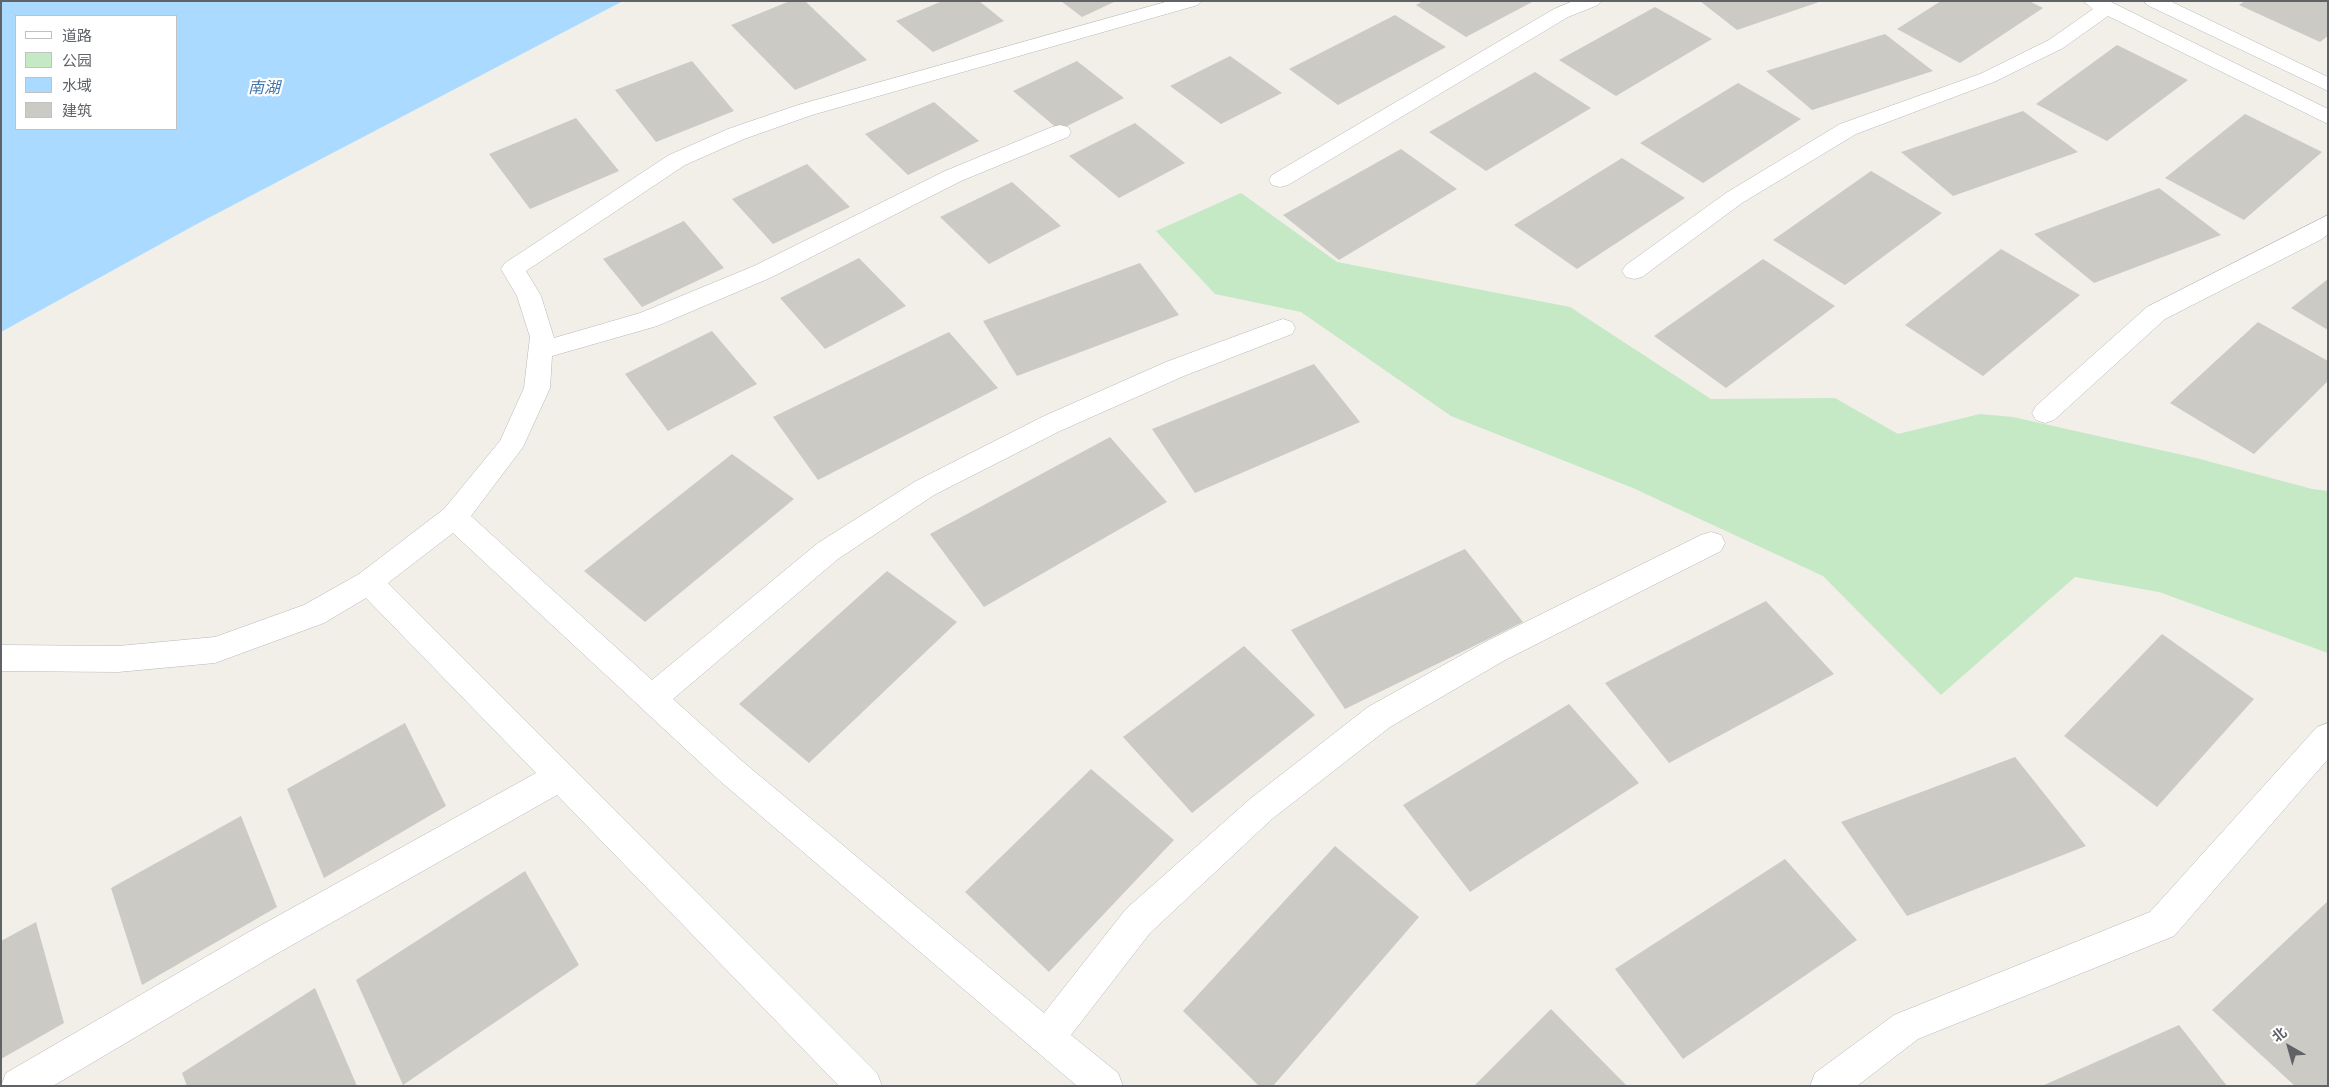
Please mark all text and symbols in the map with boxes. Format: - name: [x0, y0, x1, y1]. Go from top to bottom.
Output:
- legend: [15, 15, 178, 130]
- text: 道路: [62, 27, 92, 46]
- text: 公园: [62, 52, 92, 71]
- text: 水域: [62, 77, 92, 96]
- water label: 南湖: [248, 79, 280, 99]
- text: 建筑: [62, 102, 92, 121]
- north arrow: [2264, 1022, 2314, 1072]
- text: 北: [2269, 1024, 2290, 1046]

